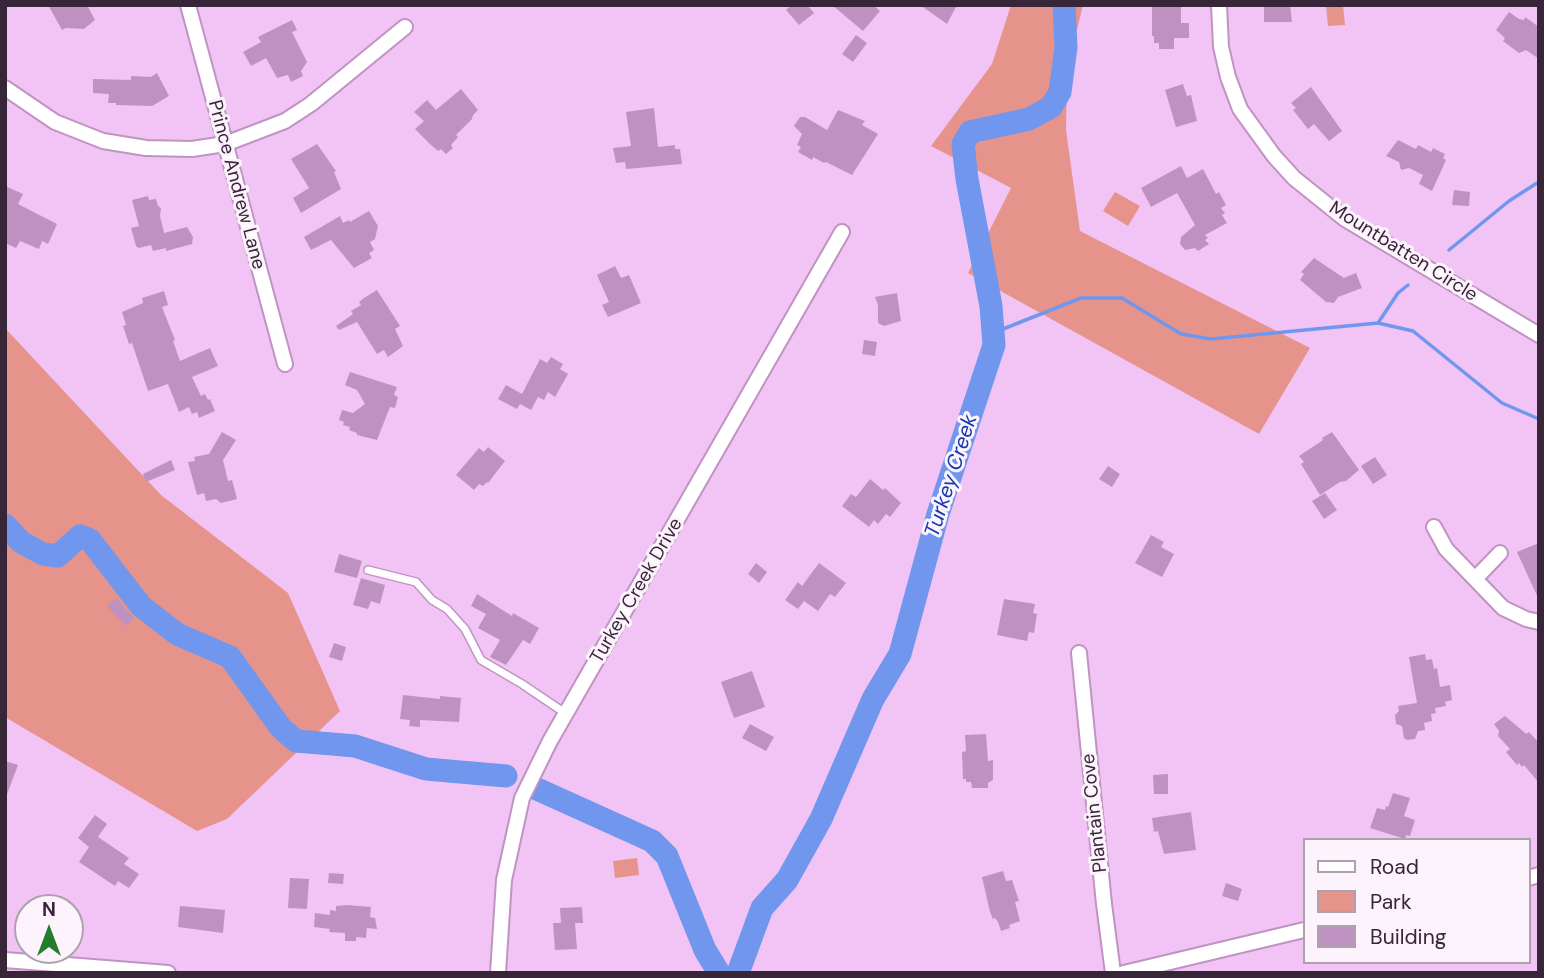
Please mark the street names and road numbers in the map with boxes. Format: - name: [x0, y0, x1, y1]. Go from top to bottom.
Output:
- street label: Prince Andrew Lane: [202, 98, 270, 272]
- street label: Mountbatten Circle: [1325, 197, 1481, 307]
- street label: Turkey Creek Drive: [586, 514, 688, 668]
- street label: Plantain Cove: [1077, 752, 1113, 874]

